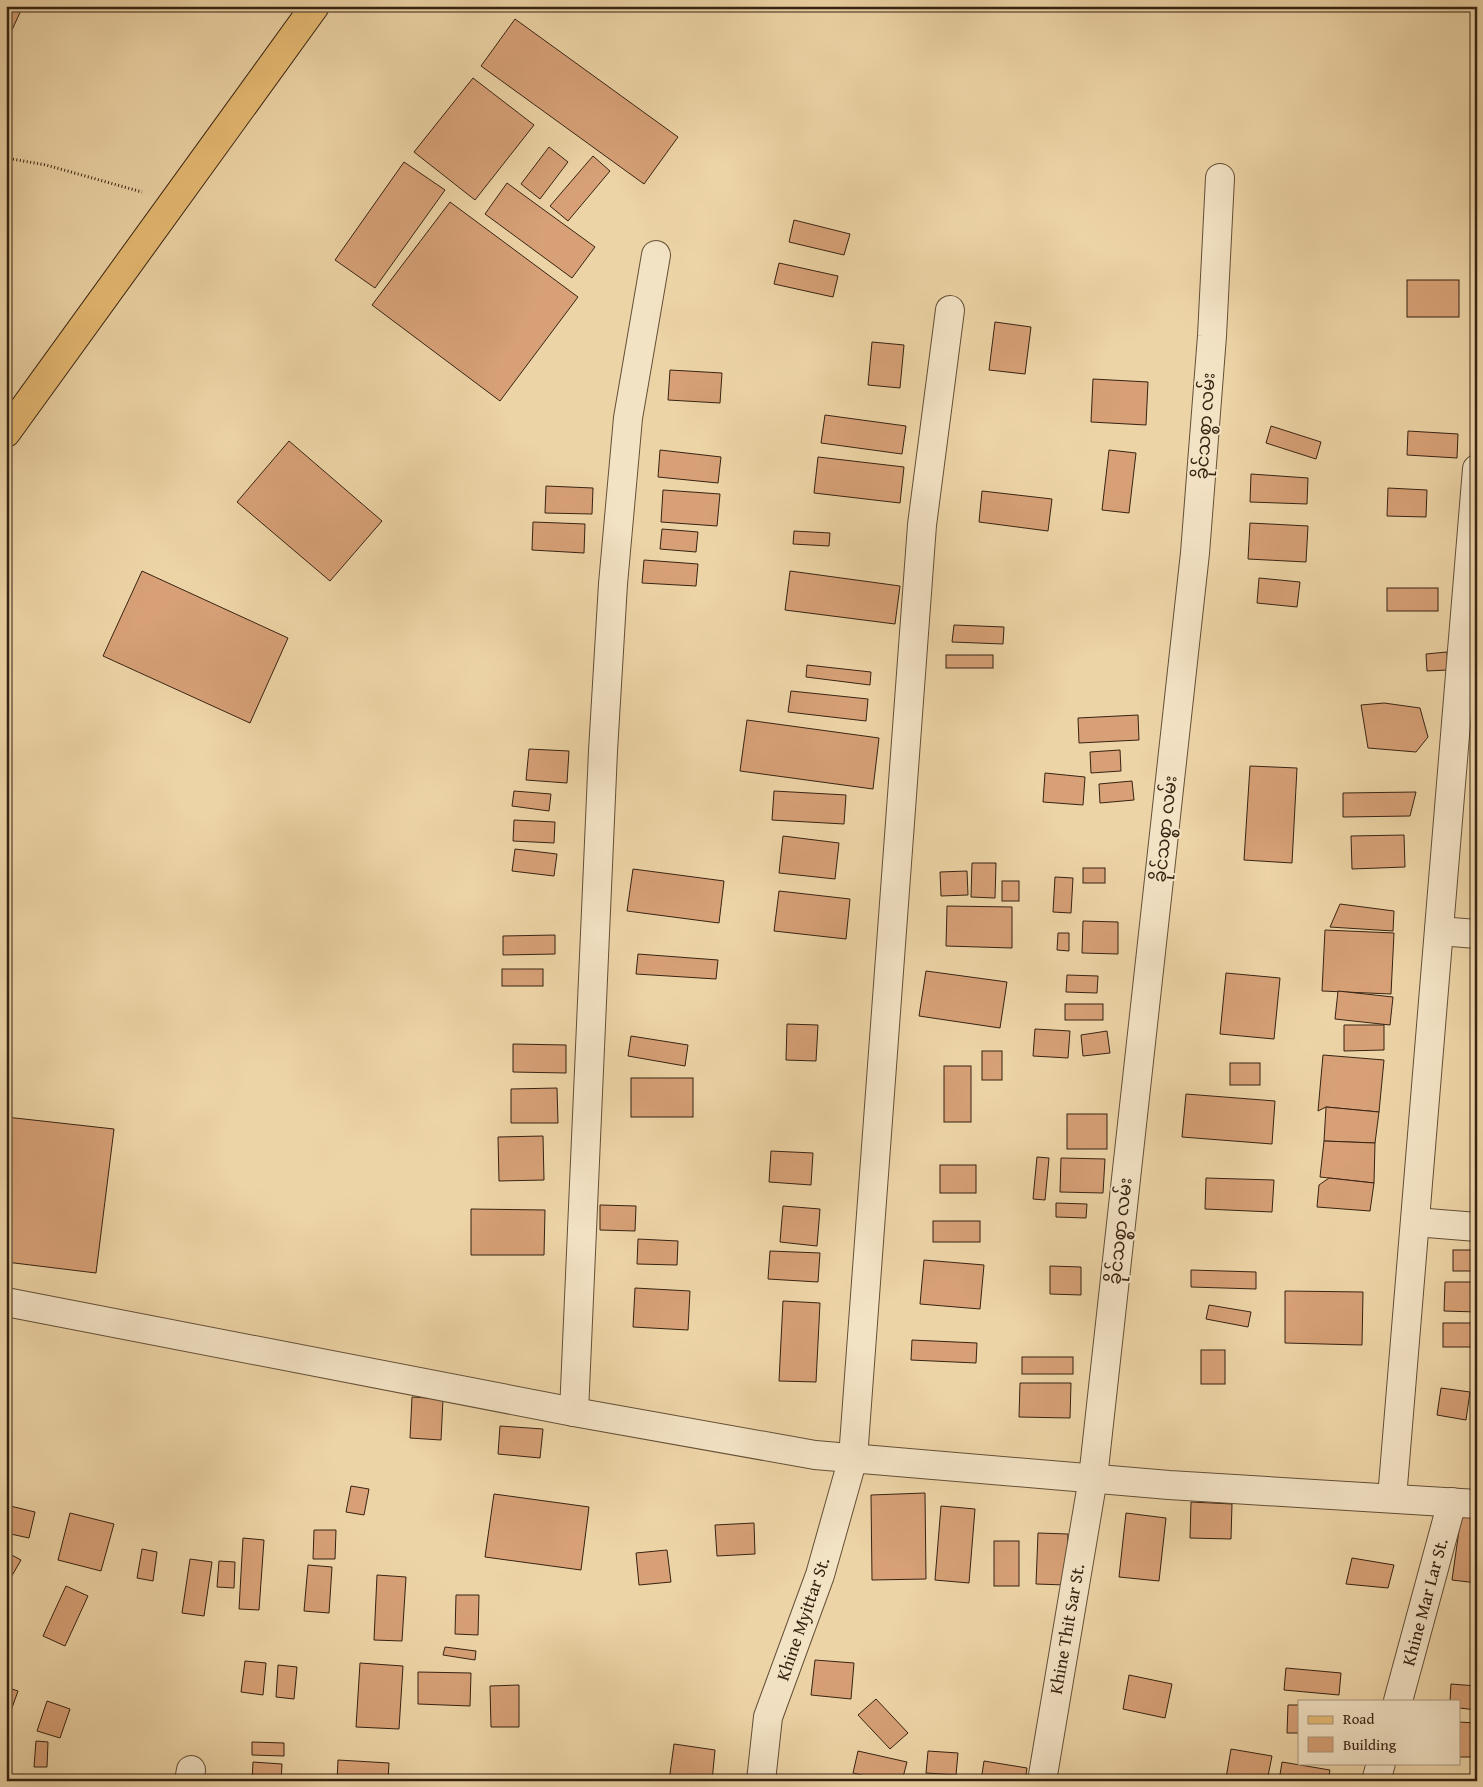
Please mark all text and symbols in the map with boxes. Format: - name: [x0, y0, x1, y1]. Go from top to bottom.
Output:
- street label: ခိုင်သစ္စာ လမ်း: [1187, 372, 1224, 481]
- street label: ခိုင်သစ္စာ လမ်း: [1145, 774, 1186, 884]
- street label: ခိုင်သစ္စာ လမ်း: [1100, 1176, 1141, 1286]
- street label: Khine Mar Lar St.: [1395, 1535, 1455, 1669]
- street label: Khine Myittar St.: [769, 1553, 836, 1684]
- street label: Khine Thit Sar St.: [1042, 1562, 1091, 1696]
- legend: [1298, 1700, 1460, 1764]
- text: Road: [1343, 1708, 1374, 1729]
- text: Building: [1343, 1734, 1397, 1755]

